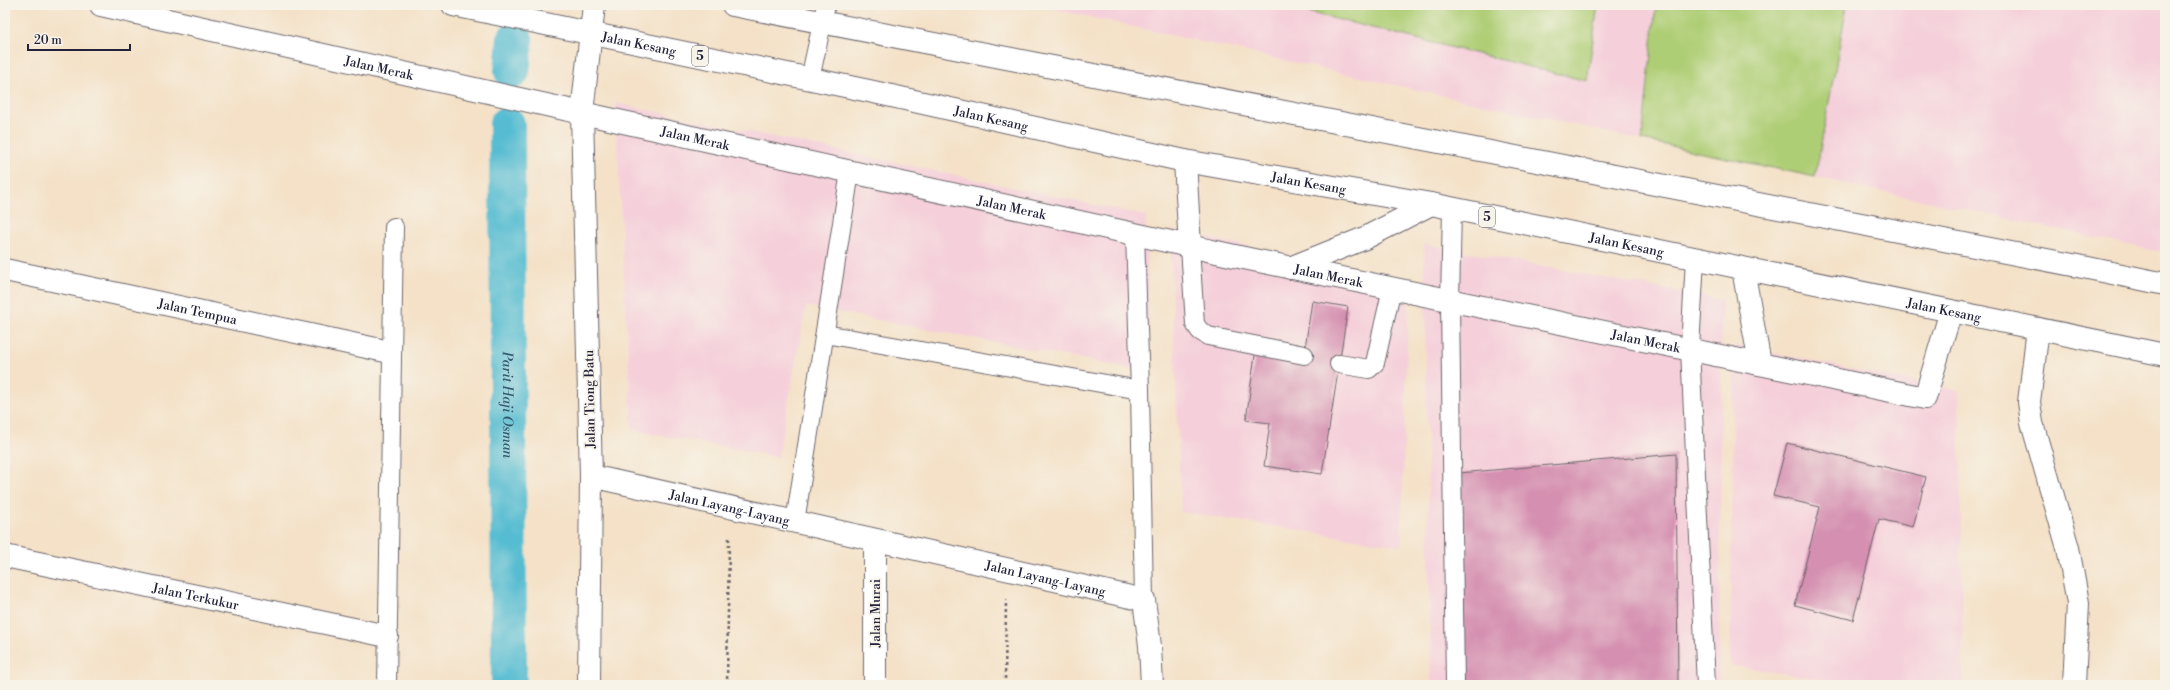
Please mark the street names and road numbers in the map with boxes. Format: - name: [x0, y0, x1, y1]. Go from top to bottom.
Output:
- street label: Jalan Kesang: [599, 29, 678, 60]
- road number: 5: [692, 46, 708, 66]
- street label: Jalan Merak: [342, 53, 416, 84]
- street label: Jalan Kesang: [951, 103, 1030, 135]
- street label: Jalan Merak: [658, 123, 732, 154]
- street label: Jalan Kesang: [1269, 169, 1347, 198]
- street label: Jalan Merak: [975, 193, 1049, 224]
- road number: 5: [1479, 207, 1495, 227]
- street label: Jalan Kesang: [1587, 230, 1665, 261]
- street label: Jalan Merak: [1291, 261, 1365, 291]
- street label: Jalan Kesang: [1904, 295, 1983, 326]
- street label: Jalan Tempua: [156, 296, 239, 328]
- street label: Jalan Merak: [1609, 327, 1683, 357]
- street label: Jalan Tiong Batu: [581, 349, 599, 449]
- street label: Jalan Layang-Layang: [667, 487, 791, 529]
- street label: Jalan Layang-Layang: [983, 557, 1108, 600]
- street label: Jalan Murai: [868, 579, 884, 648]
- street label: Jalan Terkukur: [150, 580, 241, 614]

